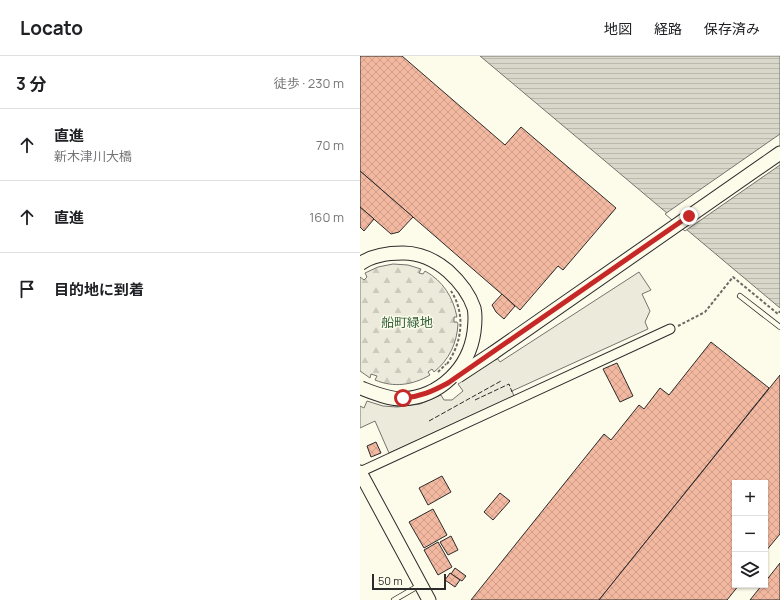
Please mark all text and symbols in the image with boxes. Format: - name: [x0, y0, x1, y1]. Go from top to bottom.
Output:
- text: Locato: [20, 15, 83, 41]
- text: 地図: [604, 19, 632, 38]
- text: 経路: [654, 19, 682, 38]
- text: 保存済み: [704, 19, 760, 38]
- text: 3 分: [16, 72, 46, 95]
- text: 徒歩 · 230 m: [274, 74, 344, 92]
- text: 直進: [54, 125, 84, 146]
- icon: ahead: [16, 134, 38, 156]
- text: 70 m: [316, 136, 344, 154]
- text: 新木津川大橋: [54, 147, 132, 165]
- icon: ahead: [16, 206, 38, 228]
- text: 直進: [54, 207, 84, 228]
- route end: [680, 207, 698, 225]
- text: 160 m: [309, 208, 344, 226]
- icon: arrive: [16, 278, 38, 300]
- text: 目的地に到着: [54, 279, 144, 300]
- park label: 船町緑地: [381, 313, 433, 331]
- route start: [394, 389, 412, 407]
- map controls: [732, 480, 768, 588]
- button: +: [732, 480, 768, 516]
- button: −: [732, 516, 768, 552]
- button: layers: [732, 552, 768, 588]
- scale bar: [372, 572, 446, 591]
- text: 50 m: [378, 573, 403, 588]

